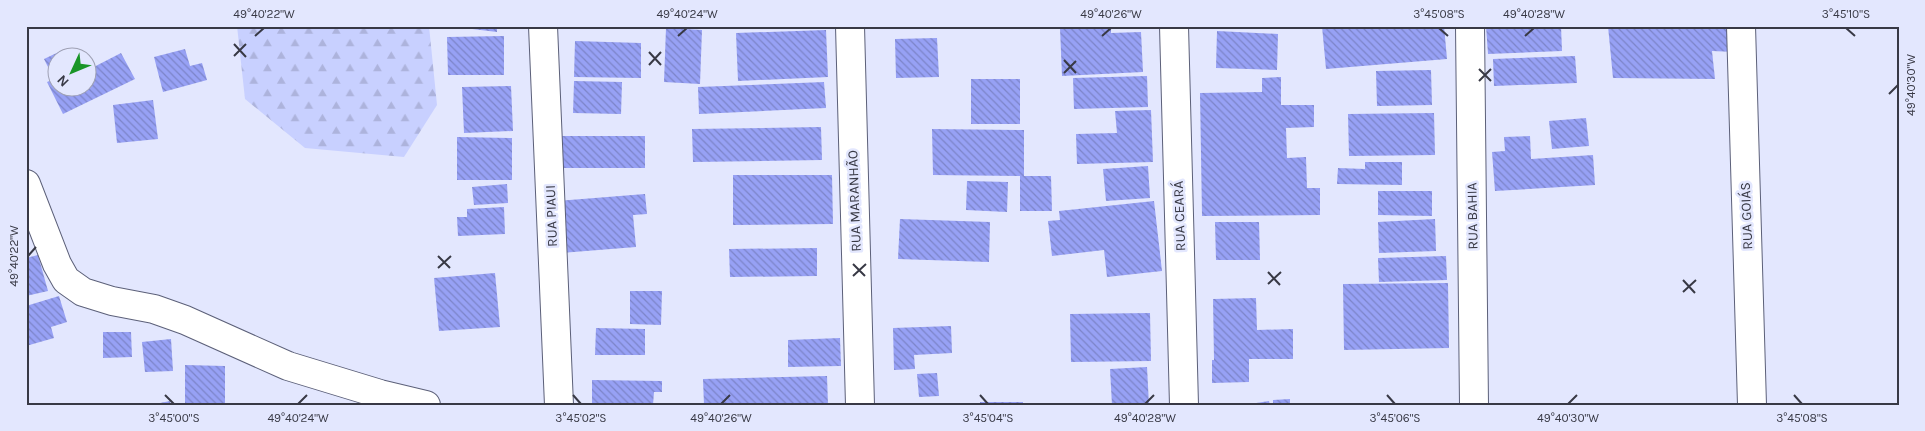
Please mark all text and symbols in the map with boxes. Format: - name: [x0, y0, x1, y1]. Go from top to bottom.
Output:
- text: 49°40'22"W: [233, 7, 295, 21]
- text: 49°40'24"W: [656, 7, 718, 21]
- text: 49°40'26"W: [1080, 7, 1142, 21]
- text: 3°45'08"S: [1413, 7, 1465, 21]
- text: 49°40'28"W: [1503, 7, 1565, 21]
- text: 3°45'10"S: [1822, 7, 1870, 21]
- north arrow: [48, 48, 98, 98]
- text: 49°40'30"W: [1904, 54, 1918, 116]
- text: N: [53, 71, 73, 90]
- street label: RUA MARANHÃO: [844, 150, 865, 252]
- street label: RUA CEARÁ: [1169, 181, 1189, 251]
- street label: RUA BAHIA: [1463, 182, 1482, 250]
- street label: RUA GOIÁS: [1736, 182, 1756, 250]
- street label: RUA PIAUI: [542, 185, 561, 247]
- text: 49°40'22"W: [7, 225, 21, 287]
- text: 3°45'00"S: [148, 411, 200, 425]
- text: 49°40'24"W: [267, 411, 329, 425]
- text: 3°45'02"S: [555, 411, 607, 425]
- text: 49°40'26"W: [690, 411, 752, 425]
- text: 3°45'04"S: [962, 411, 1014, 425]
- text: 49°40'28"W: [1114, 411, 1176, 425]
- text: 3°45'06"S: [1369, 411, 1421, 425]
- text: 49°40'30"W: [1537, 411, 1599, 425]
- text: 3°45'08"S: [1776, 411, 1828, 425]

